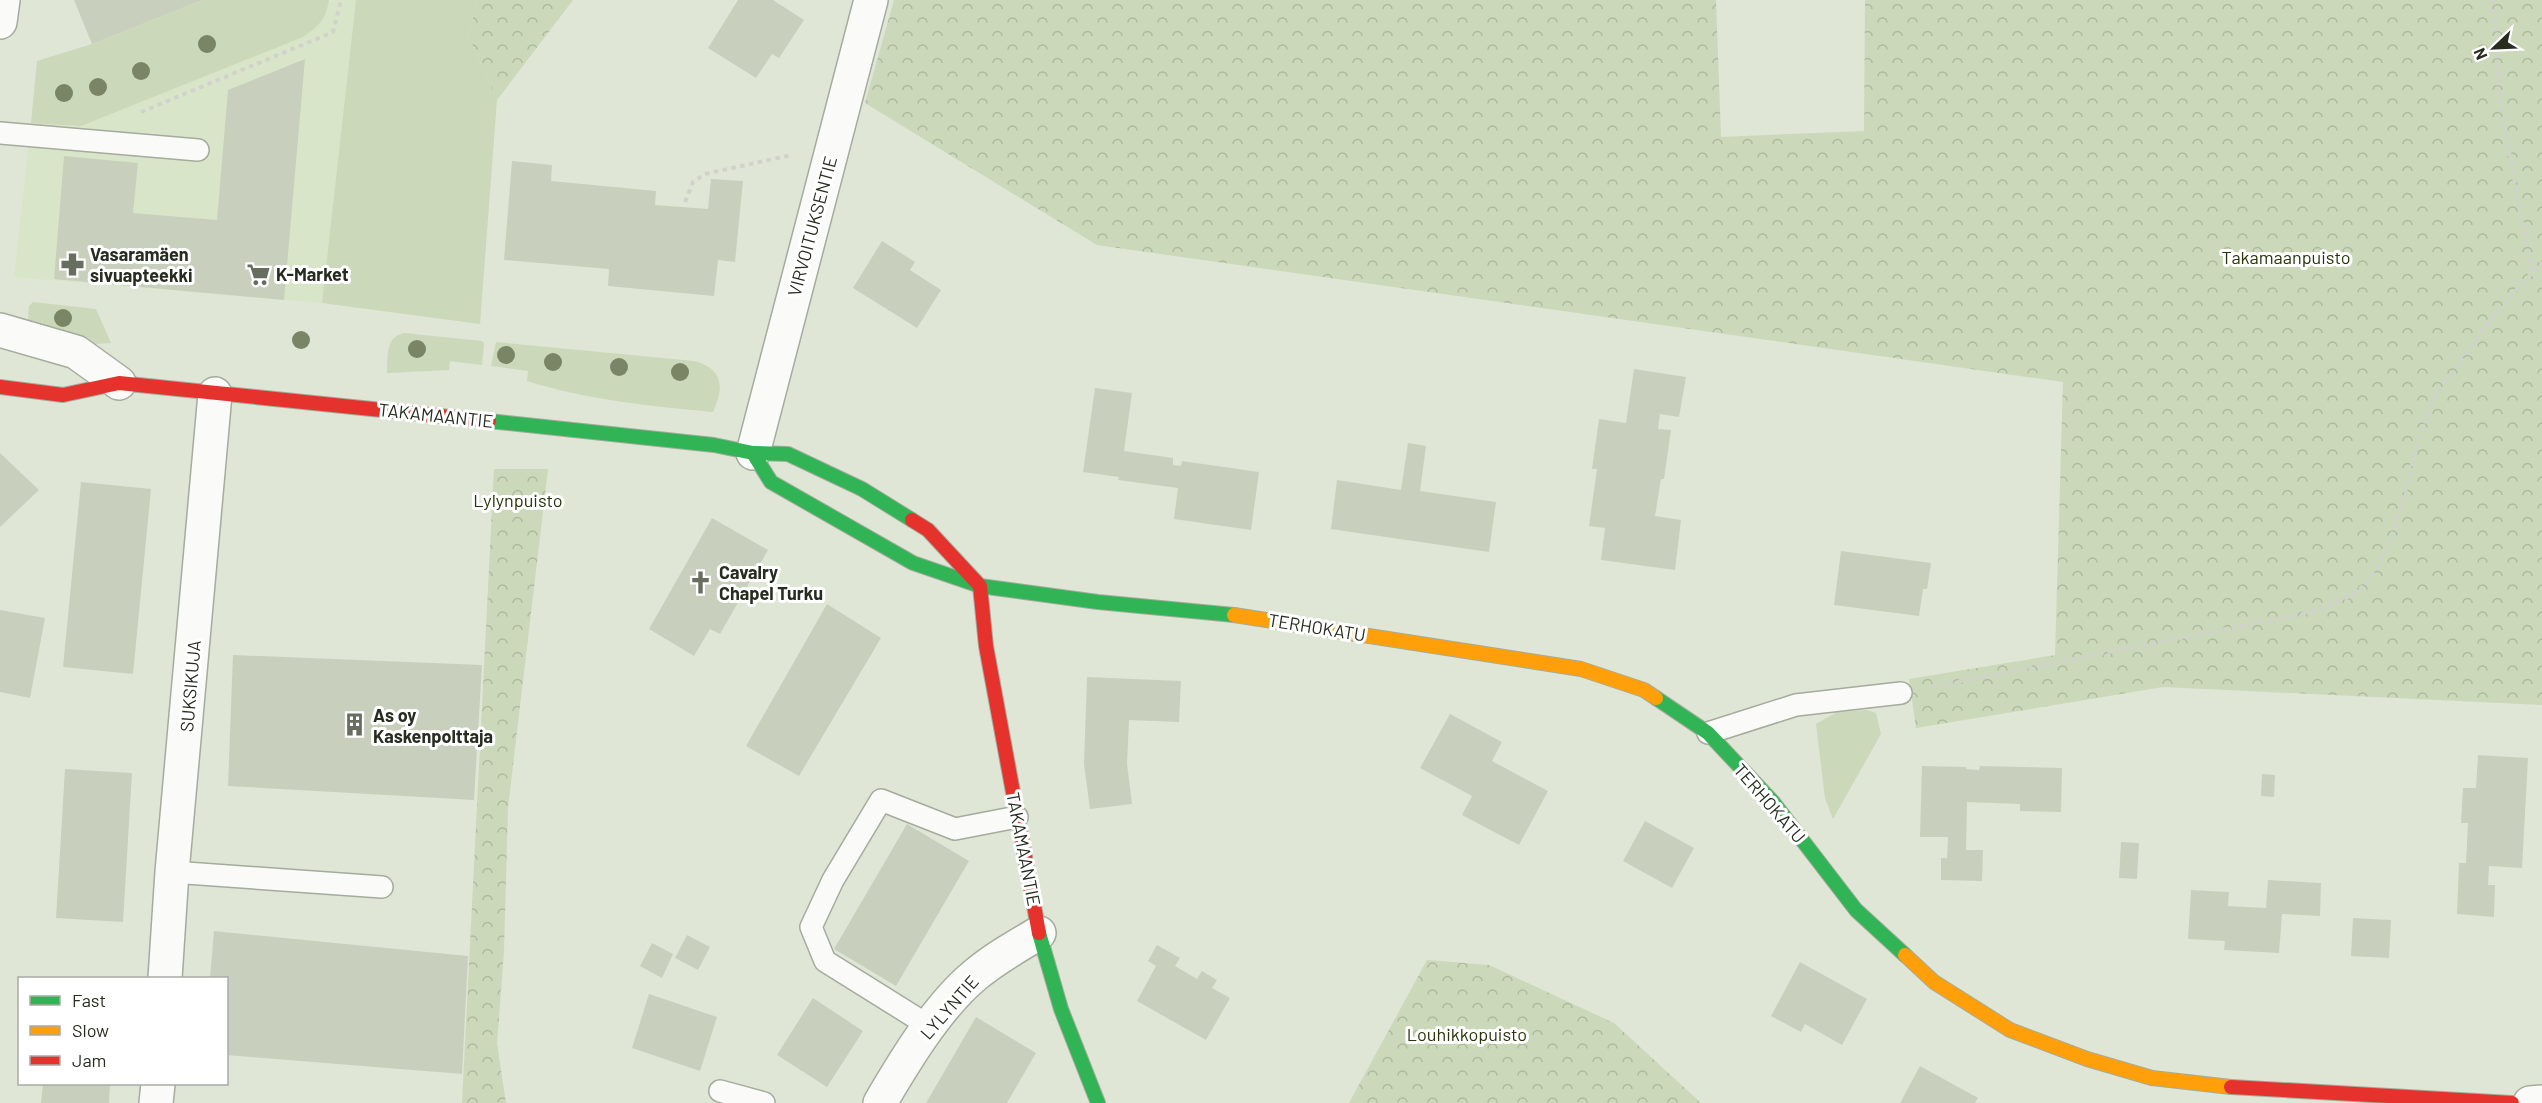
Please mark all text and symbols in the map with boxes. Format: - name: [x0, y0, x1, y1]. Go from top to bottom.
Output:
- north arrow: [2464, 18, 2524, 78]
- text: N: [2469, 45, 2491, 63]
- street label: VIRVOITUKSENTIE: [783, 153, 841, 299]
- place label: Vasaramäen sivuapteekki: [90, 243, 193, 286]
- park label: Takamaanpuisto: [2221, 246, 2351, 268]
- pharmacy icon: Vasaramäen sivuapteekki: [59, 251, 85, 277]
- supermarket icon: K-Market: [245, 261, 271, 287]
- place label: K-Market: [276, 263, 349, 285]
- street label: TAKAMAANTIE: [378, 398, 494, 432]
- park label: Lylynpuisto: [473, 489, 563, 511]
- place label: Cavalry Chapel Turku: [719, 561, 823, 604]
- church icon: Cavalry Chapel Turku: [688, 569, 714, 595]
- street label: TERHOKATU: [1267, 608, 1367, 646]
- street label: SUKSIKUJA: [175, 639, 205, 733]
- place label: As oy Kaskenpolttaja: [373, 704, 493, 747]
- building icon: As oy Kaskenpolttaja: [342, 712, 368, 738]
- street label: TERHOKATU: [1729, 759, 1811, 847]
- street label: TAKAMAANTIE: [1002, 790, 1046, 908]
- street label: LYLYNTIE: [915, 970, 983, 1044]
- legend: [18, 977, 228, 1085]
- text: Fast: [72, 989, 106, 1011]
- text: Slow: [72, 1019, 109, 1041]
- park label: Louhikkopuisto: [1407, 1023, 1527, 1045]
- text: Jam: [72, 1049, 106, 1071]

